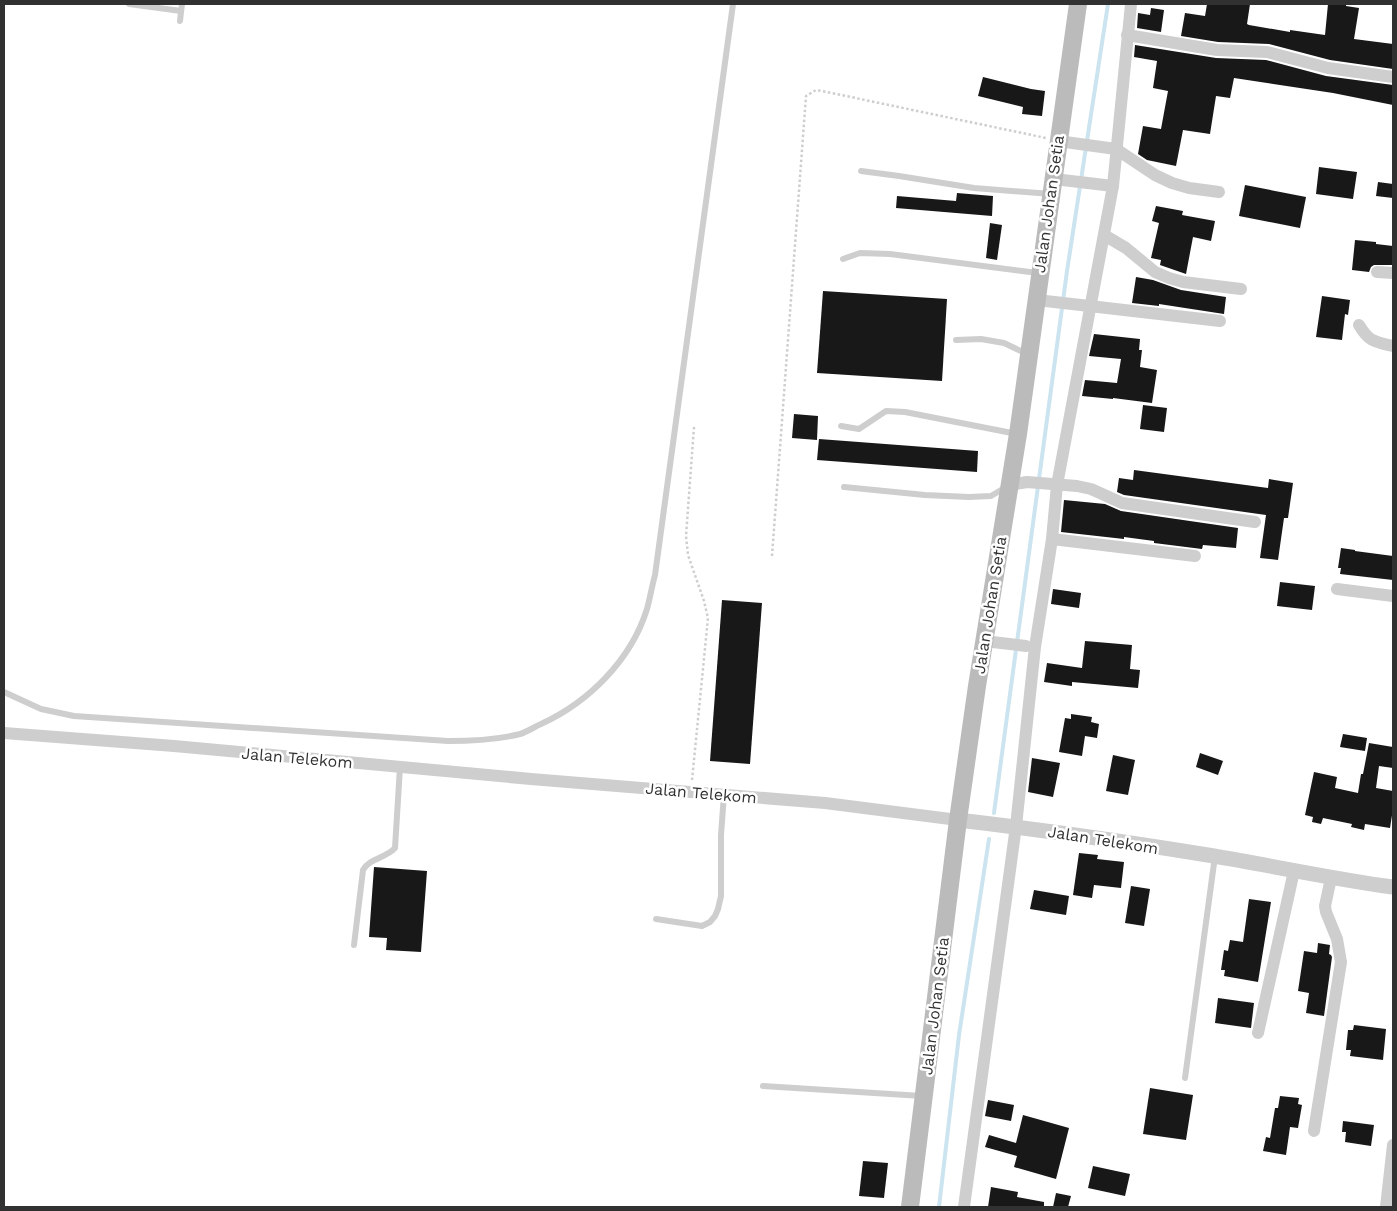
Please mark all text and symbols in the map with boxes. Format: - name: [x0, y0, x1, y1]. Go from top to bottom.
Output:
- street label: Jalan Johan Setia: [1030, 134, 1068, 274]
- street label: Jalan Johan Setia: [970, 535, 1010, 675]
- street label: Jalan Telekom: [241, 744, 353, 772]
- street label: Jalan Telekom: [645, 779, 757, 807]
- street label: Jalan Telekom: [1046, 822, 1160, 858]
- street label: Jalan Johan Setia: [917, 936, 953, 1076]

